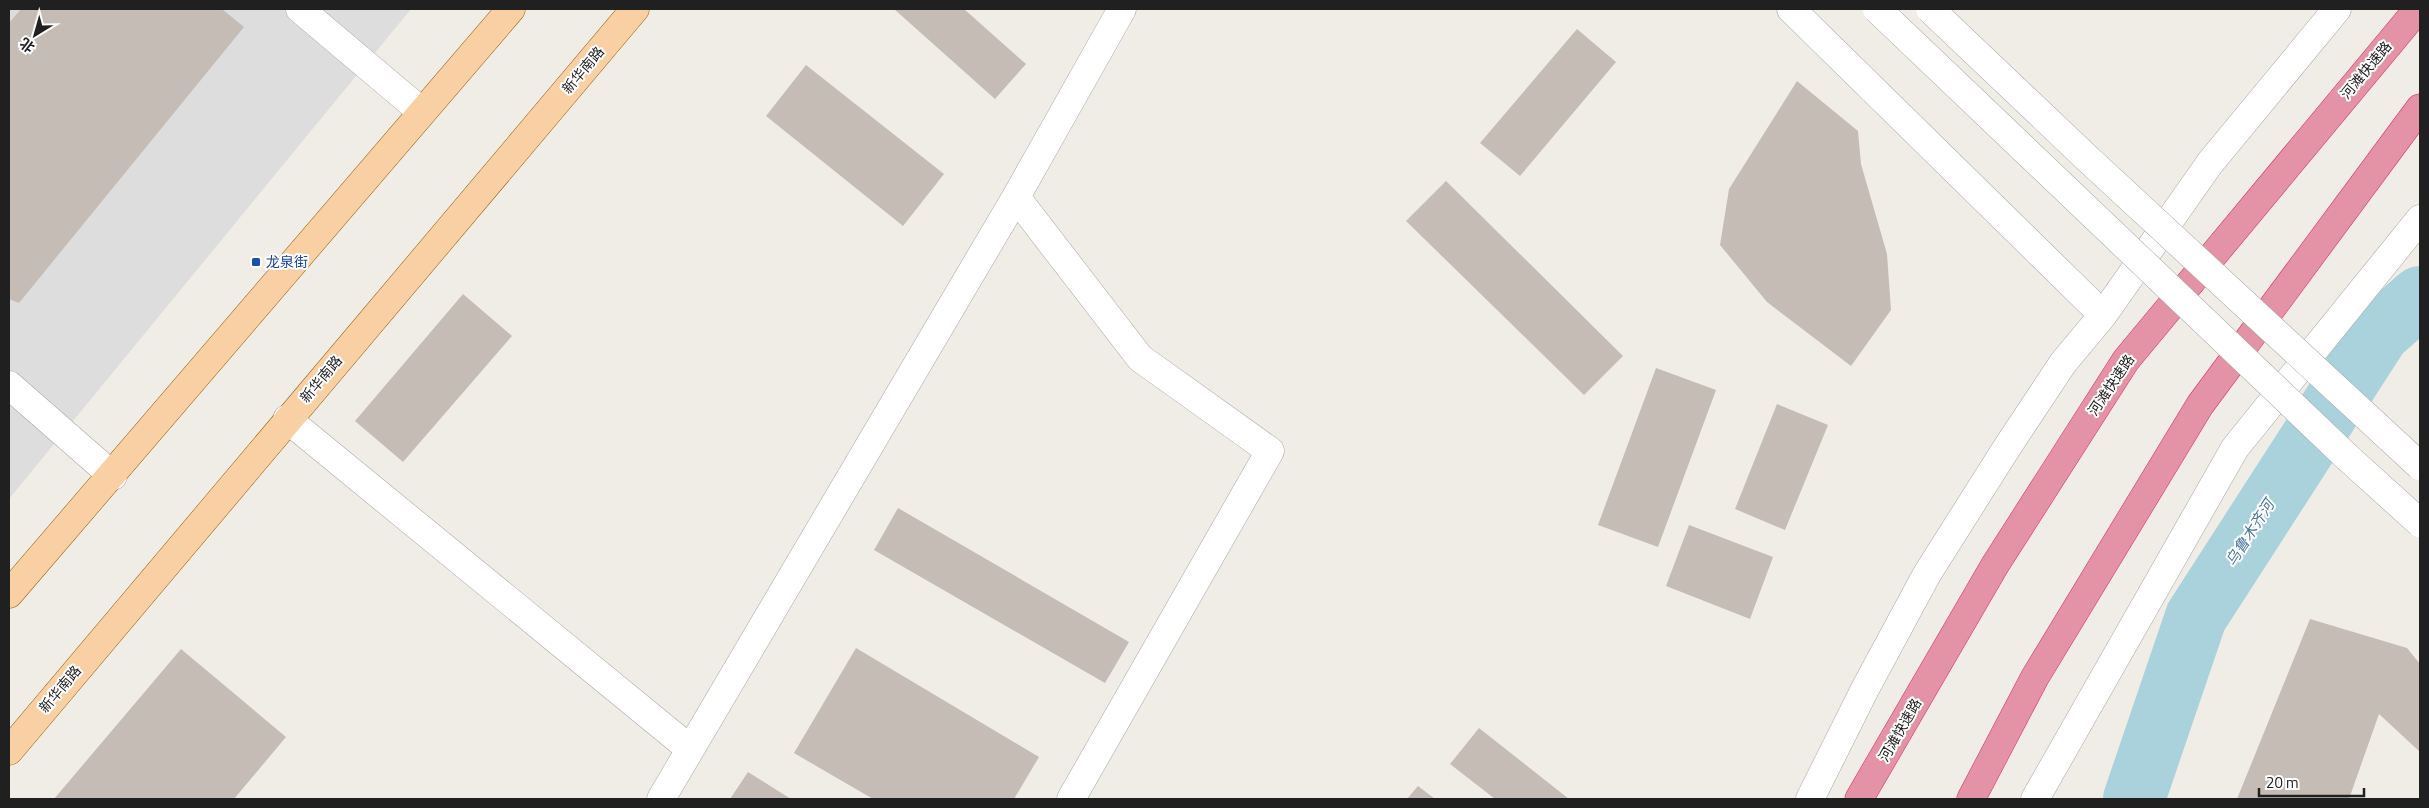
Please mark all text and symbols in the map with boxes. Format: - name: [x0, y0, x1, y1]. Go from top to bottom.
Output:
- north arrow: [10, 10, 60, 60]
- text: 北: [15, 33, 39, 58]
- street label: 河滩快速路: [2335, 36, 2396, 103]
- street label: 新华南路: [557, 41, 609, 98]
- place label: 龙泉街: [266, 251, 308, 272]
- marker: 龙泉街: [250, 256, 262, 268]
- street label: 新华南路: [295, 350, 347, 407]
- street label: 河滩快速路: [2082, 350, 2139, 420]
- water label: 乌鲁木齐河: [2220, 493, 2281, 570]
- street label: 新华南路: [34, 660, 86, 717]
- street label: 河滩快速路: [1873, 694, 1926, 765]
- scale bar: [2259, 766, 2364, 798]
- text: 20 m: [2266, 771, 2299, 794]

